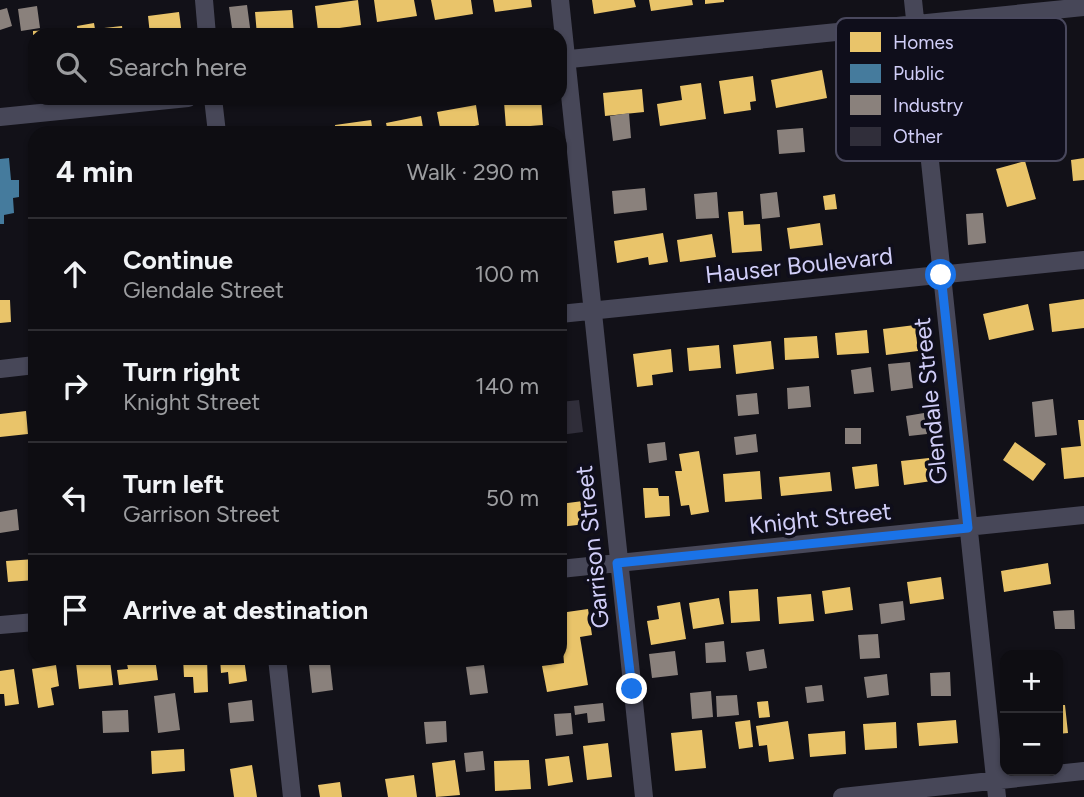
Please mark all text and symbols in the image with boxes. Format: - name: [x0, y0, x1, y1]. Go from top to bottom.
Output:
- legend: [836, 18, 1066, 161]
- search box: [28, 28, 567, 105]
- text: Homes: [893, 31, 954, 54]
- icon: search: [52, 48, 90, 86]
- text: Search here: [108, 51, 247, 83]
- text: Public: [893, 62, 945, 85]
- text: Industry: [893, 94, 963, 117]
- text: Other: [893, 125, 943, 148]
- text: 4 min: [56, 153, 133, 190]
- text: Walk · 290 m: [407, 158, 539, 186]
- street label: Hauser Boulevard: [704, 241, 894, 289]
- text: Continue: [123, 244, 233, 276]
- icon: ahead: [56, 255, 94, 293]
- route start: [925, 259, 956, 290]
- text: 100 m: [475, 260, 539, 288]
- text: Glendale Street: [123, 276, 284, 304]
- street label: Glendale Street: [907, 316, 953, 486]
- text: Turn right: [123, 356, 240, 388]
- icon: right: [56, 367, 94, 405]
- text: 140 m: [475, 372, 539, 400]
- text: Knight Street: [123, 388, 260, 416]
- street label: Garrison Street: [569, 464, 615, 630]
- text: Turn left: [123, 468, 224, 500]
- icon: left: [56, 479, 94, 517]
- text: 50 m: [486, 484, 539, 512]
- street label: Knight Street: [747, 496, 893, 540]
- text: Garrison Street: [123, 500, 280, 528]
- icon: arrive: [56, 591, 94, 629]
- text: Arrive at destination: [123, 594, 368, 626]
- map controls: [1000, 650, 1063, 776]
- button: +: [1000, 650, 1063, 713]
- route end: [616, 673, 647, 704]
- button: −: [1000, 713, 1063, 776]

